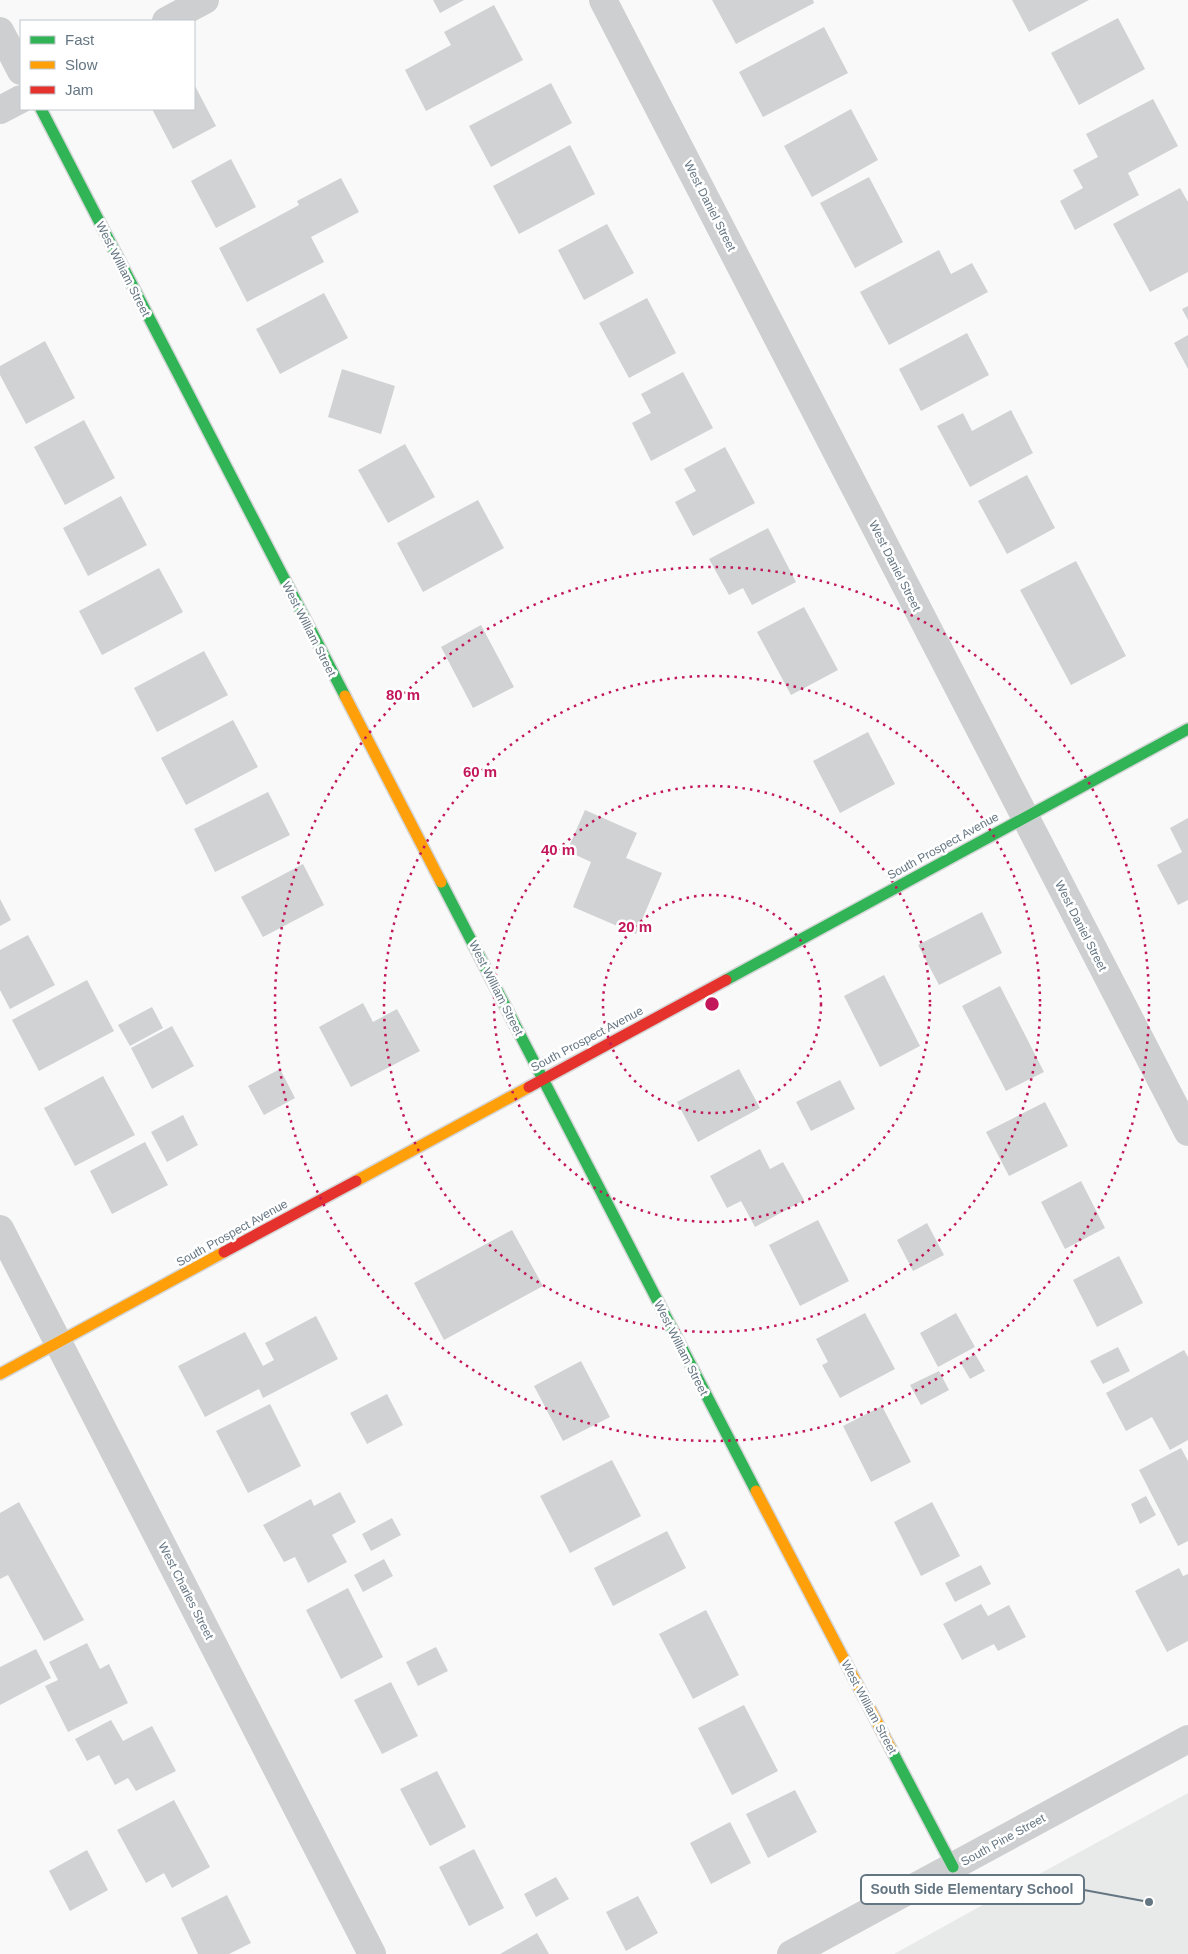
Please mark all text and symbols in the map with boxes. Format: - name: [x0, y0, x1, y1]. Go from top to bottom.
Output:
- legend: [20, 20, 195, 110]
- text: Fast: [65, 31, 95, 48]
- text: Slow: [65, 56, 98, 73]
- text: Jam: [65, 81, 93, 98]
- street label: West Daniel Street: [681, 158, 739, 254]
- street label: West William Street: [93, 219, 153, 319]
- street label: West Daniel Street: [866, 518, 924, 614]
- street label: West William Street: [279, 579, 339, 679]
- text: 80 m: [386, 686, 420, 703]
- text: 60 m: [463, 763, 497, 780]
- street label: South Prospect Avenue: [885, 809, 1001, 882]
- text: 40 m: [541, 841, 575, 858]
- street label: West Daniel Street: [1052, 878, 1110, 974]
- text: 20 m: [618, 918, 652, 935]
- street label: West William Street: [466, 938, 526, 1038]
- centre of rings: [703, 995, 721, 1013]
- street label: South Prospect Avenue: [528, 1003, 646, 1075]
- street label: South Prospect Avenue: [174, 1196, 290, 1269]
- street label: West William Street: [651, 1298, 711, 1398]
- street label: West Charles Street: [155, 1540, 217, 1643]
- street label: West William Street: [838, 1658, 900, 1757]
- street label: South Pine Street: [958, 1811, 1048, 1869]
- callout: South Side Elementary School: [861, 1875, 1084, 1904]
- text: South Side Elementary School: [870, 1881, 1074, 1897]

